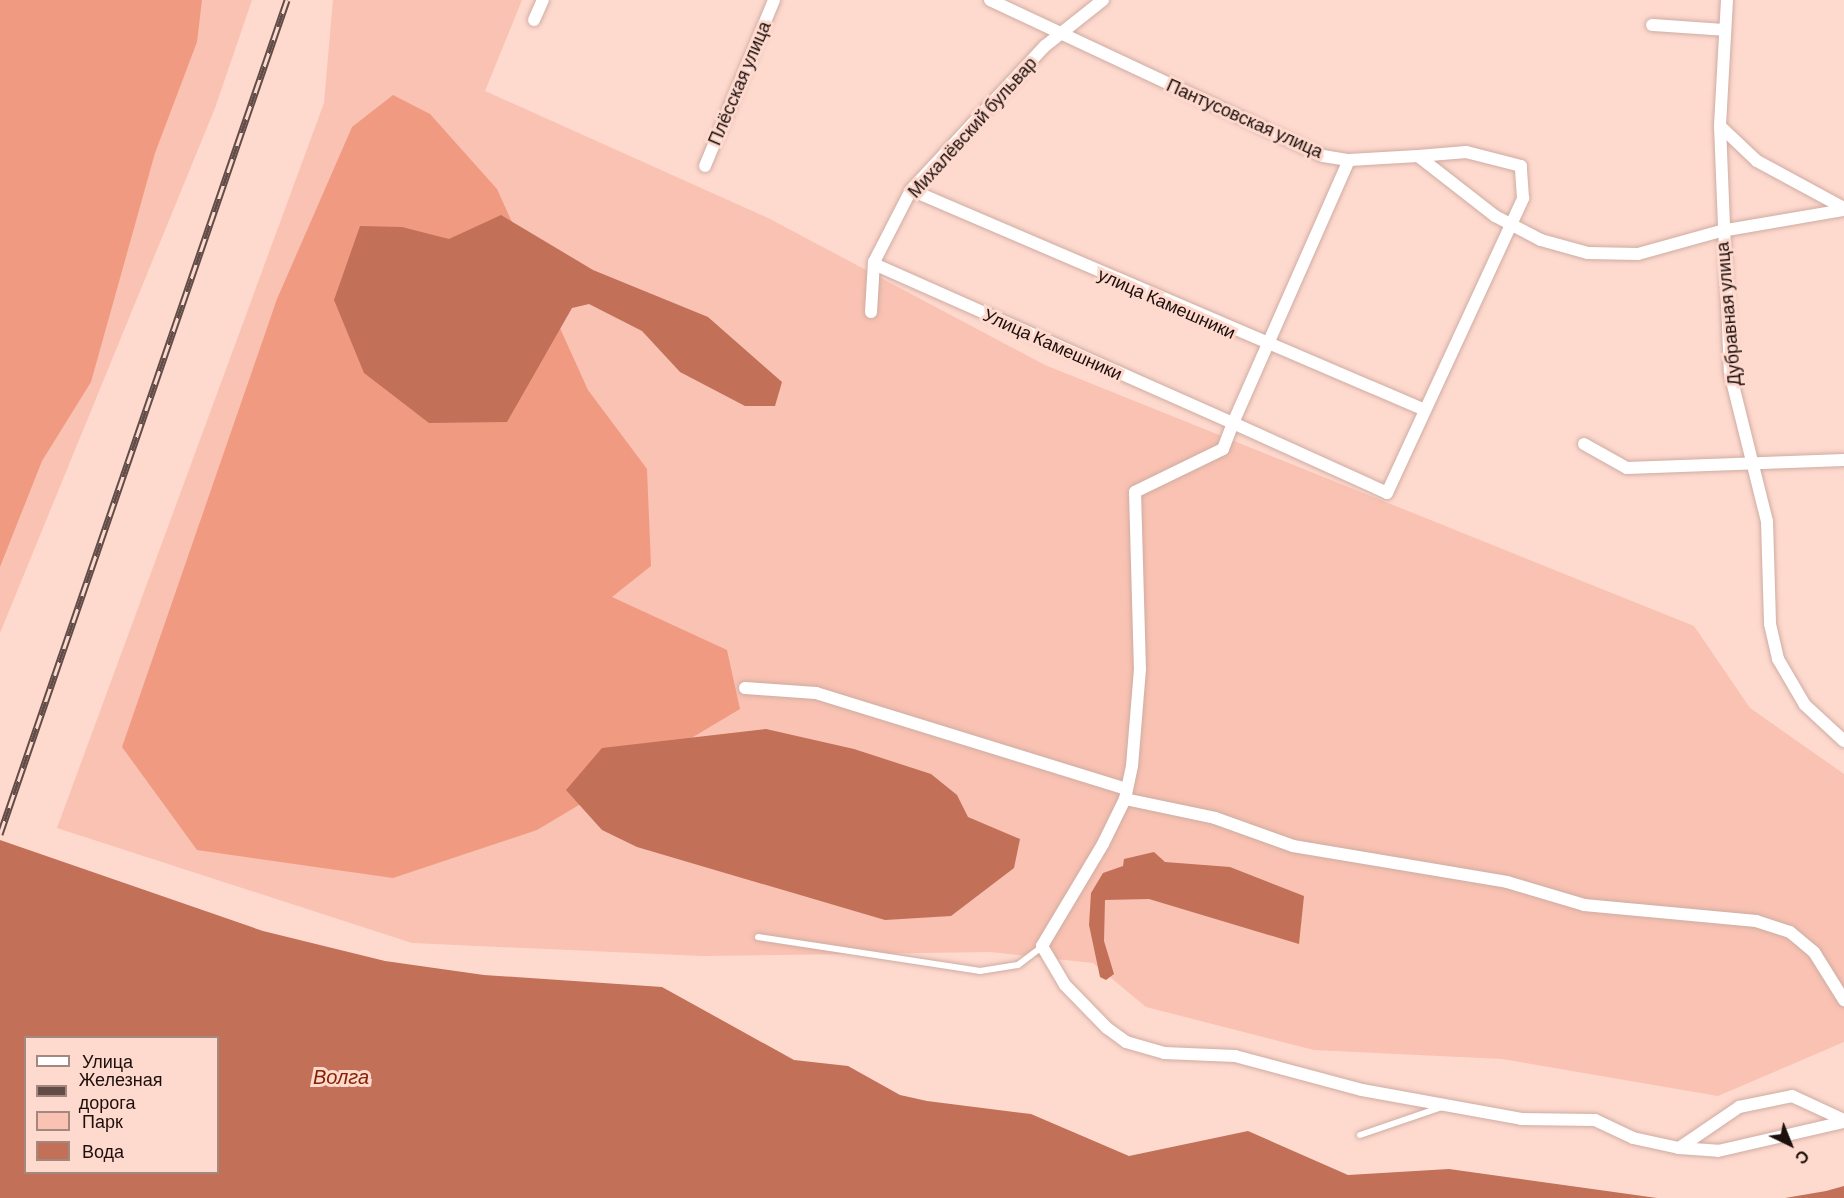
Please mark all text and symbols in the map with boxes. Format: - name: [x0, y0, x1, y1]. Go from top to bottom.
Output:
- street label: Плёсская улица: [703, 18, 775, 148]
- street label: Михалёвский бульвар: [903, 52, 1041, 202]
- street label: Пантусовская улица: [1163, 74, 1327, 162]
- street label: Дубравная улица: [1711, 241, 1745, 387]
- street label: улица Камешники: [1095, 263, 1239, 343]
- street label: Улица Камешники: [980, 304, 1126, 384]
- legend: [24, 1036, 219, 1174]
- text: Улица: [82, 1050, 133, 1072]
- water label: Волга: [313, 1064, 369, 1088]
- text: Железная дорога: [79, 1068, 163, 1113]
- text: Парк: [82, 1110, 123, 1132]
- north arrow: [1760, 1114, 1820, 1174]
- text: Вода: [82, 1140, 124, 1162]
- text: С: [1792, 1147, 1813, 1168]

